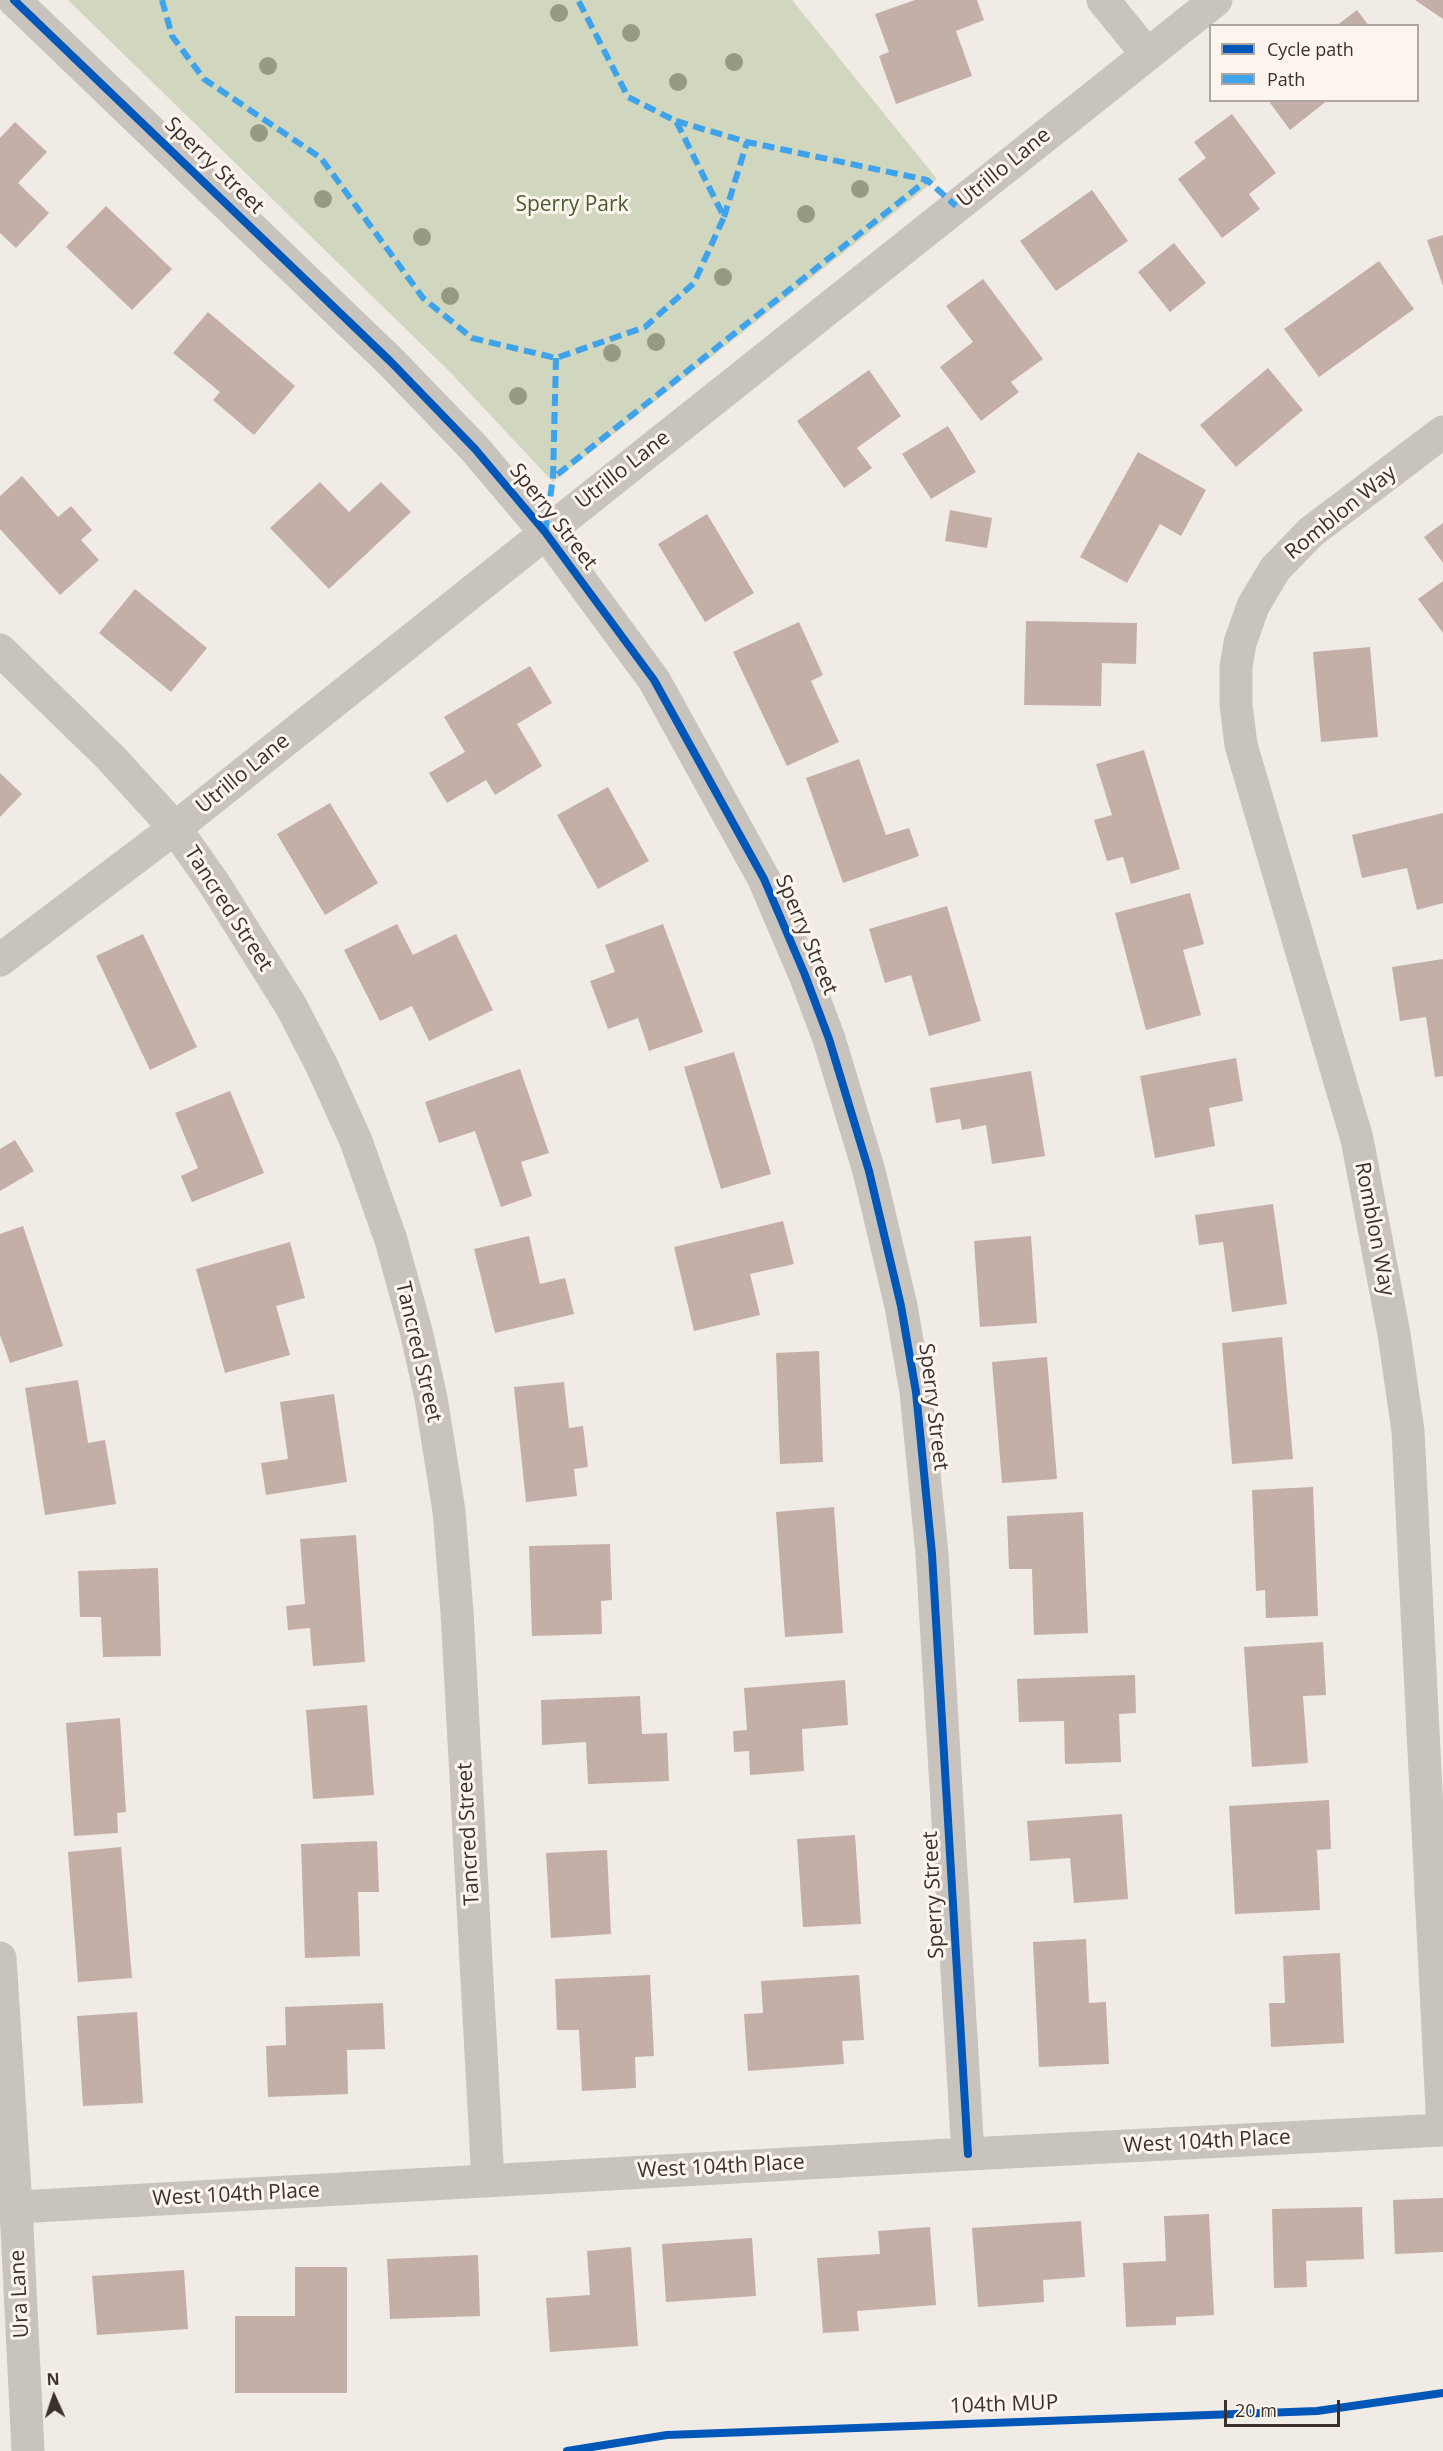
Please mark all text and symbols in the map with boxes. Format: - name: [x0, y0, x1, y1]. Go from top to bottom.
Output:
- legend: [1209, 24, 1419, 102]
- text: Cycle path: [1267, 37, 1354, 61]
- text: Path: [1267, 67, 1305, 91]
- street label: Sperry Street: [159, 112, 269, 220]
- street label: Utrillo Lane: [952, 123, 1056, 213]
- park label: Sperry Park: [515, 192, 629, 218]
- street label: Utrillo Lane: [571, 425, 675, 515]
- street label: Sperry Street: [504, 459, 602, 575]
- street label: Romblon Way: [1280, 460, 1402, 566]
- street label: Utrillo Lane: [191, 729, 295, 819]
- street label: Tancred Street: [178, 842, 278, 976]
- street label: Sperry Street: [769, 871, 843, 999]
- street label: Romblon Way: [1349, 1160, 1399, 1298]
- street label: Tancred Street: [390, 1279, 446, 1425]
- street label: Sperry Street: [913, 1342, 953, 1472]
- street label: Tancred Street: [453, 1762, 485, 1906]
- street label: Sperry Street: [918, 1830, 950, 1960]
- street label: West 104th Place: [1123, 2125, 1291, 2159]
- street label: West 104th Place: [637, 2150, 805, 2184]
- street label: West 104th Place: [152, 2178, 320, 2212]
- street label: Ura Lane: [5, 2249, 35, 2339]
- north arrow: [24, 2367, 84, 2427]
- text: N: [46, 2368, 60, 2390]
- scale bar: [1227, 2388, 1342, 2426]
- street label: 104th MUP: [949, 2391, 1059, 2419]
- text: 20 m: [1235, 2398, 1277, 2422]

